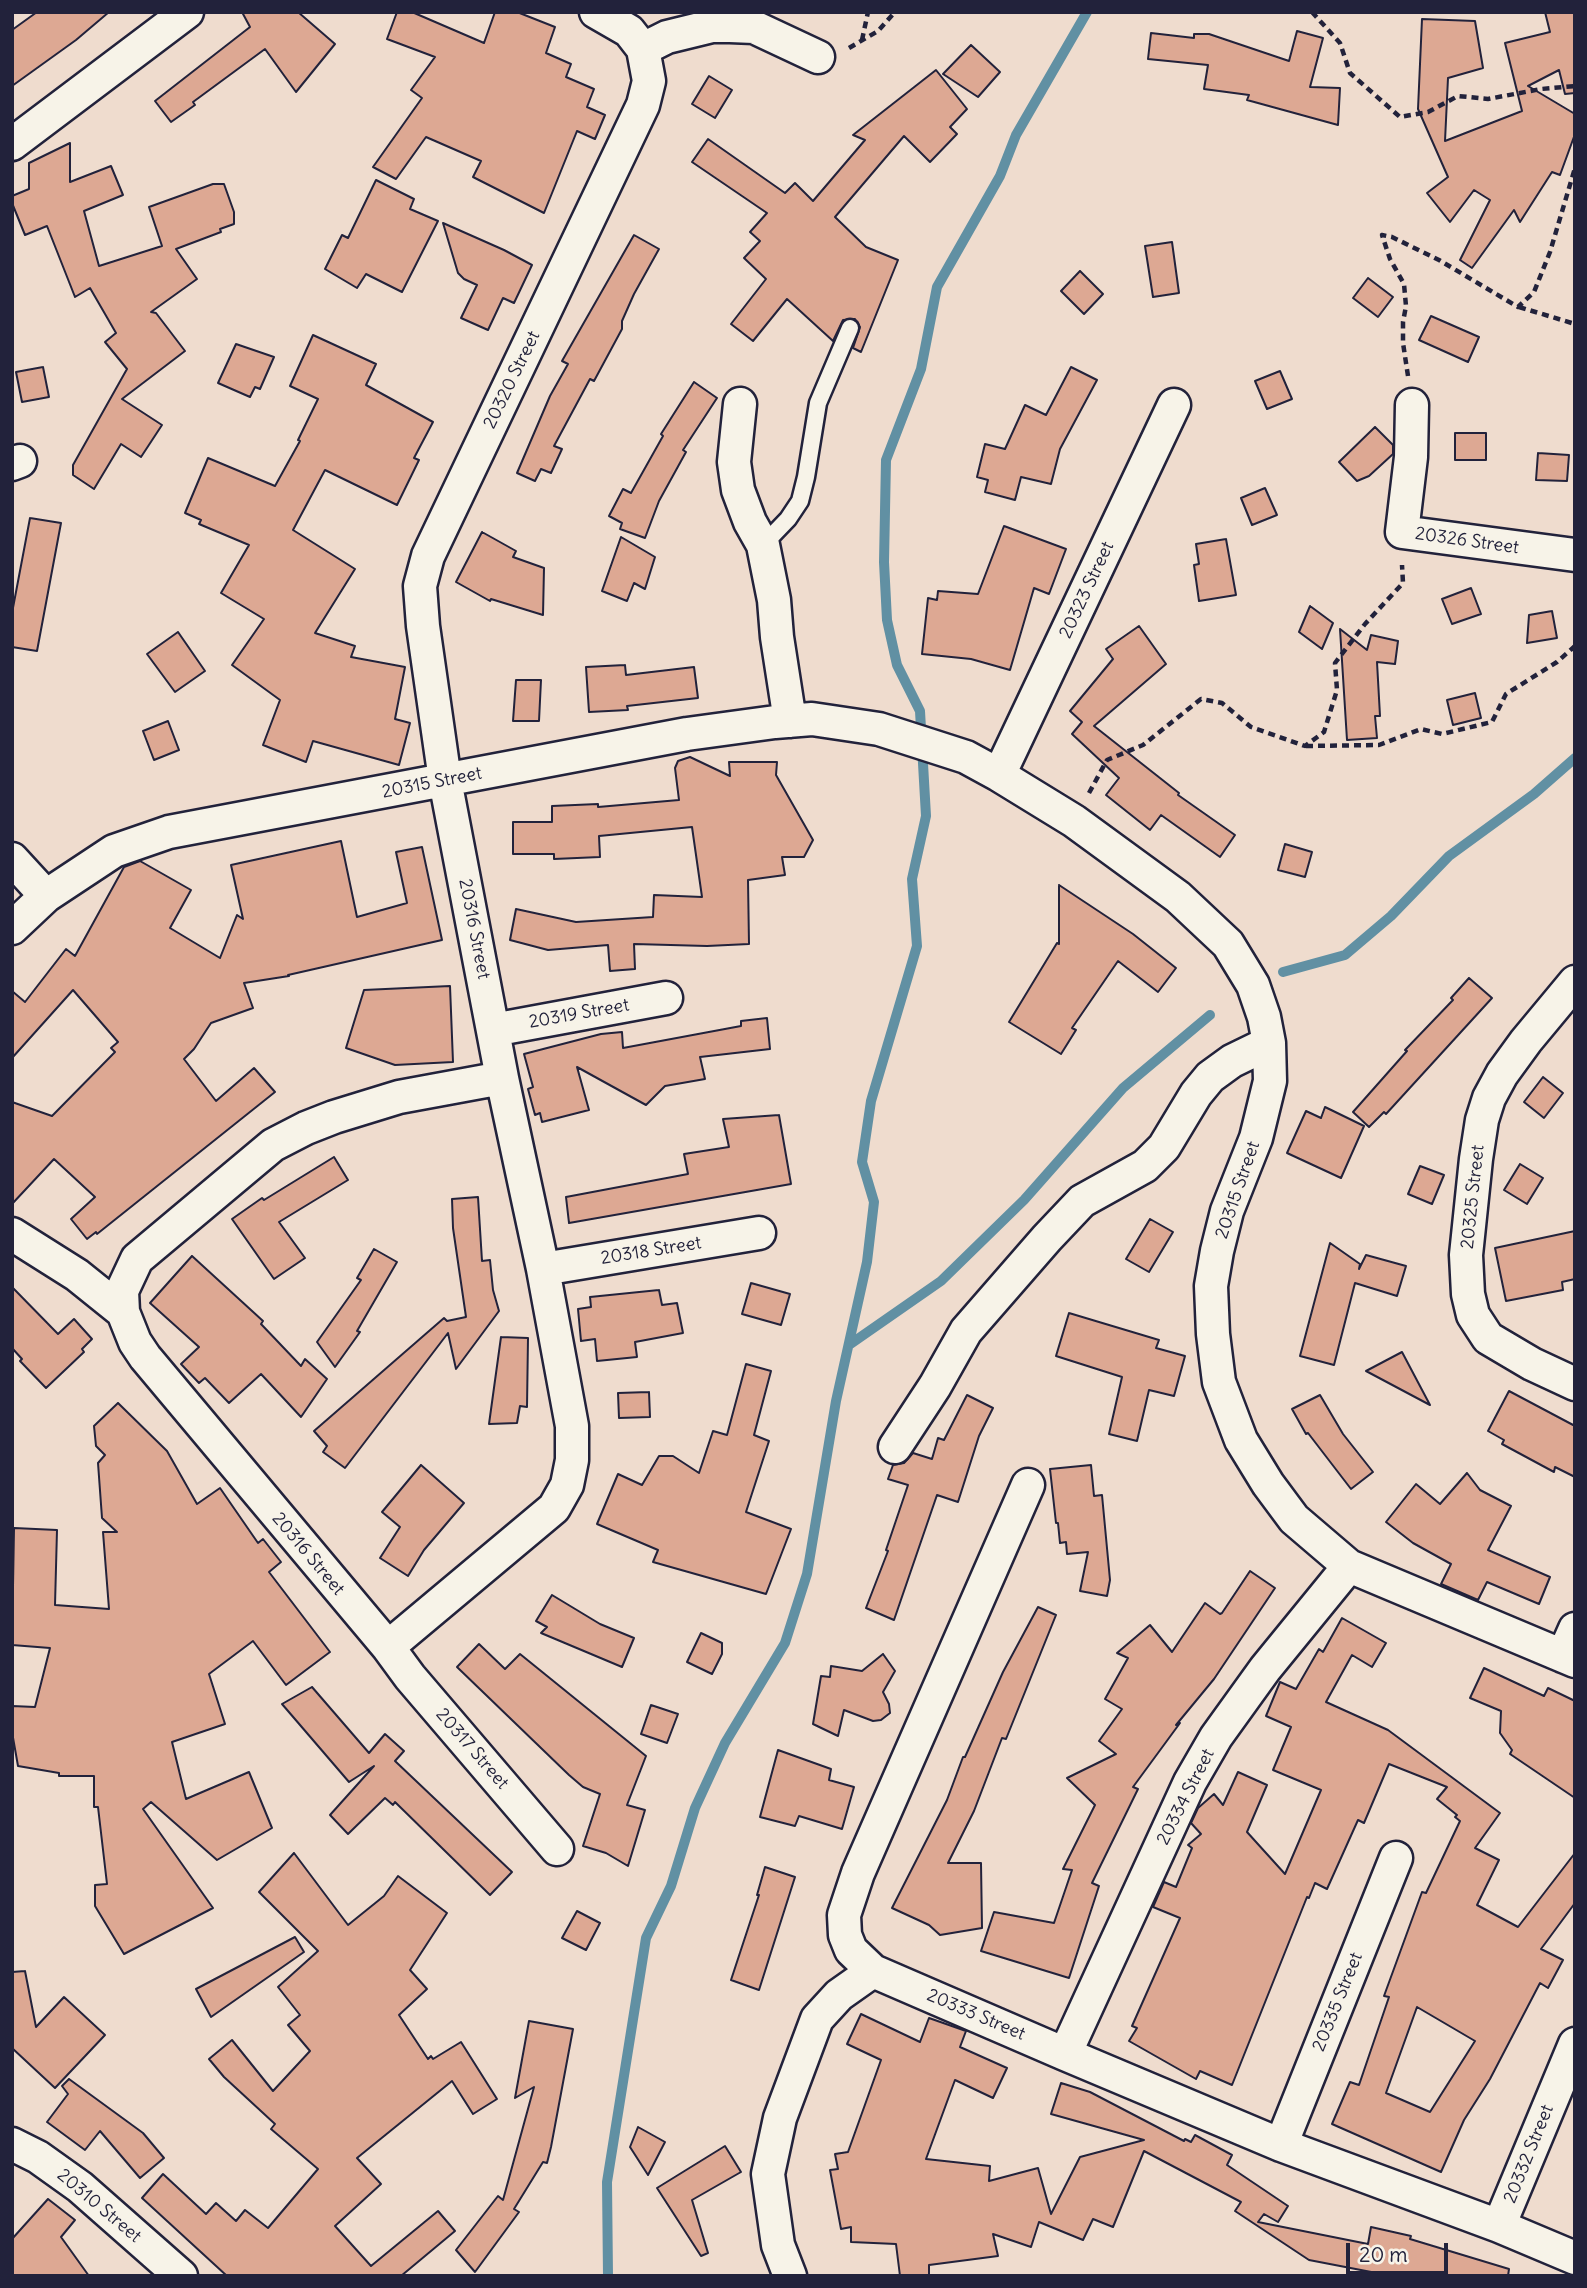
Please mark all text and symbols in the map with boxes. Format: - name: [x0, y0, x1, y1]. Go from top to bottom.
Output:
- street label: 20320 Street: [479, 328, 545, 432]
- street label: 20326 Street: [1414, 523, 1520, 559]
- street label: 20323 Street: [1055, 538, 1119, 642]
- street label: 20315 Street: [380, 763, 484, 803]
- street label: 20316 Street: [454, 877, 494, 981]
- street label: 20319 Street: [527, 995, 631, 1033]
- street label: 20315 Street: [1211, 1138, 1265, 1242]
- street label: 20325 Street: [1457, 1144, 1489, 1250]
- street label: 20318 Street: [599, 1232, 703, 1270]
- street label: 20316 Street: [267, 1508, 349, 1600]
- street label: 20317 Street: [431, 1704, 513, 1794]
- street label: 20334 Street: [1153, 1745, 1219, 1849]
- street label: 20335 Street: [1308, 1949, 1368, 2055]
- street label: 20333 Street: [924, 1985, 1028, 2045]
- street label: 20332 Street: [1499, 2102, 1559, 2206]
- street label: 20310 Street: [53, 2165, 145, 2247]
- scale bar: [1349, 2228, 1450, 2272]
- text: 20 m: [1359, 2241, 1408, 2268]

